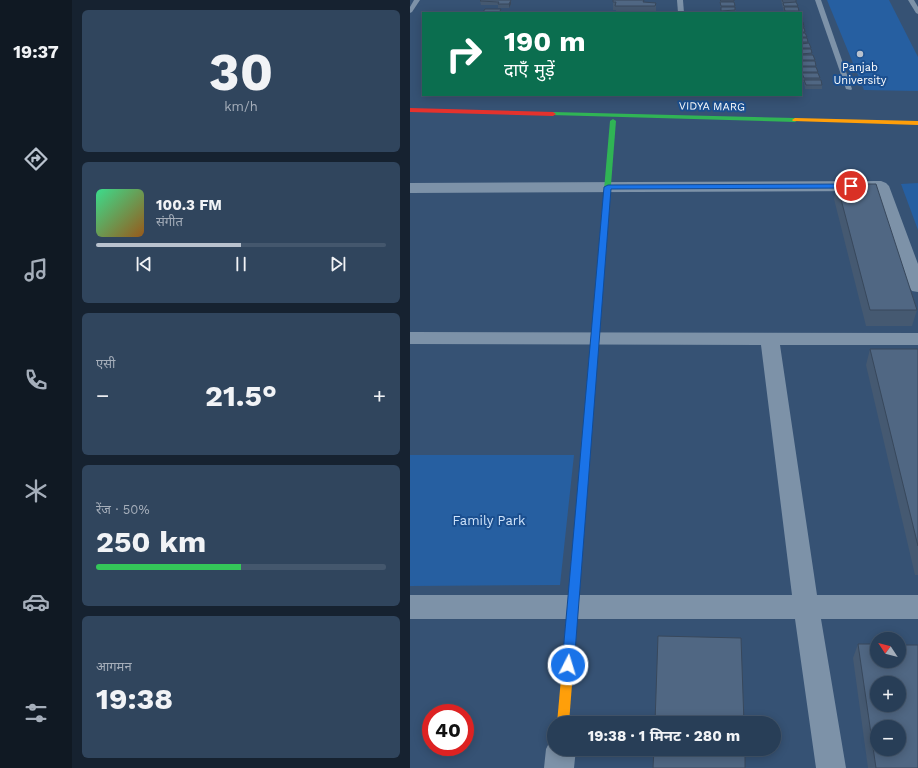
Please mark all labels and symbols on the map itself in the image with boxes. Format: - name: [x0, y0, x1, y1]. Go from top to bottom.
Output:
- marker: Panjab University: [855, 49, 865, 59]
- place label: Panjab University: [834, 61, 887, 87]
- street label: VIDYA MARG: [679, 99, 745, 114]
- pin: [834, 169, 868, 203]
- park label: Family Park: [453, 513, 526, 528]
- north arrow: [870, 632, 906, 668]
- position arrow: [547, 644, 589, 686]
- speed limit sign: 40: [422, 704, 474, 756]

